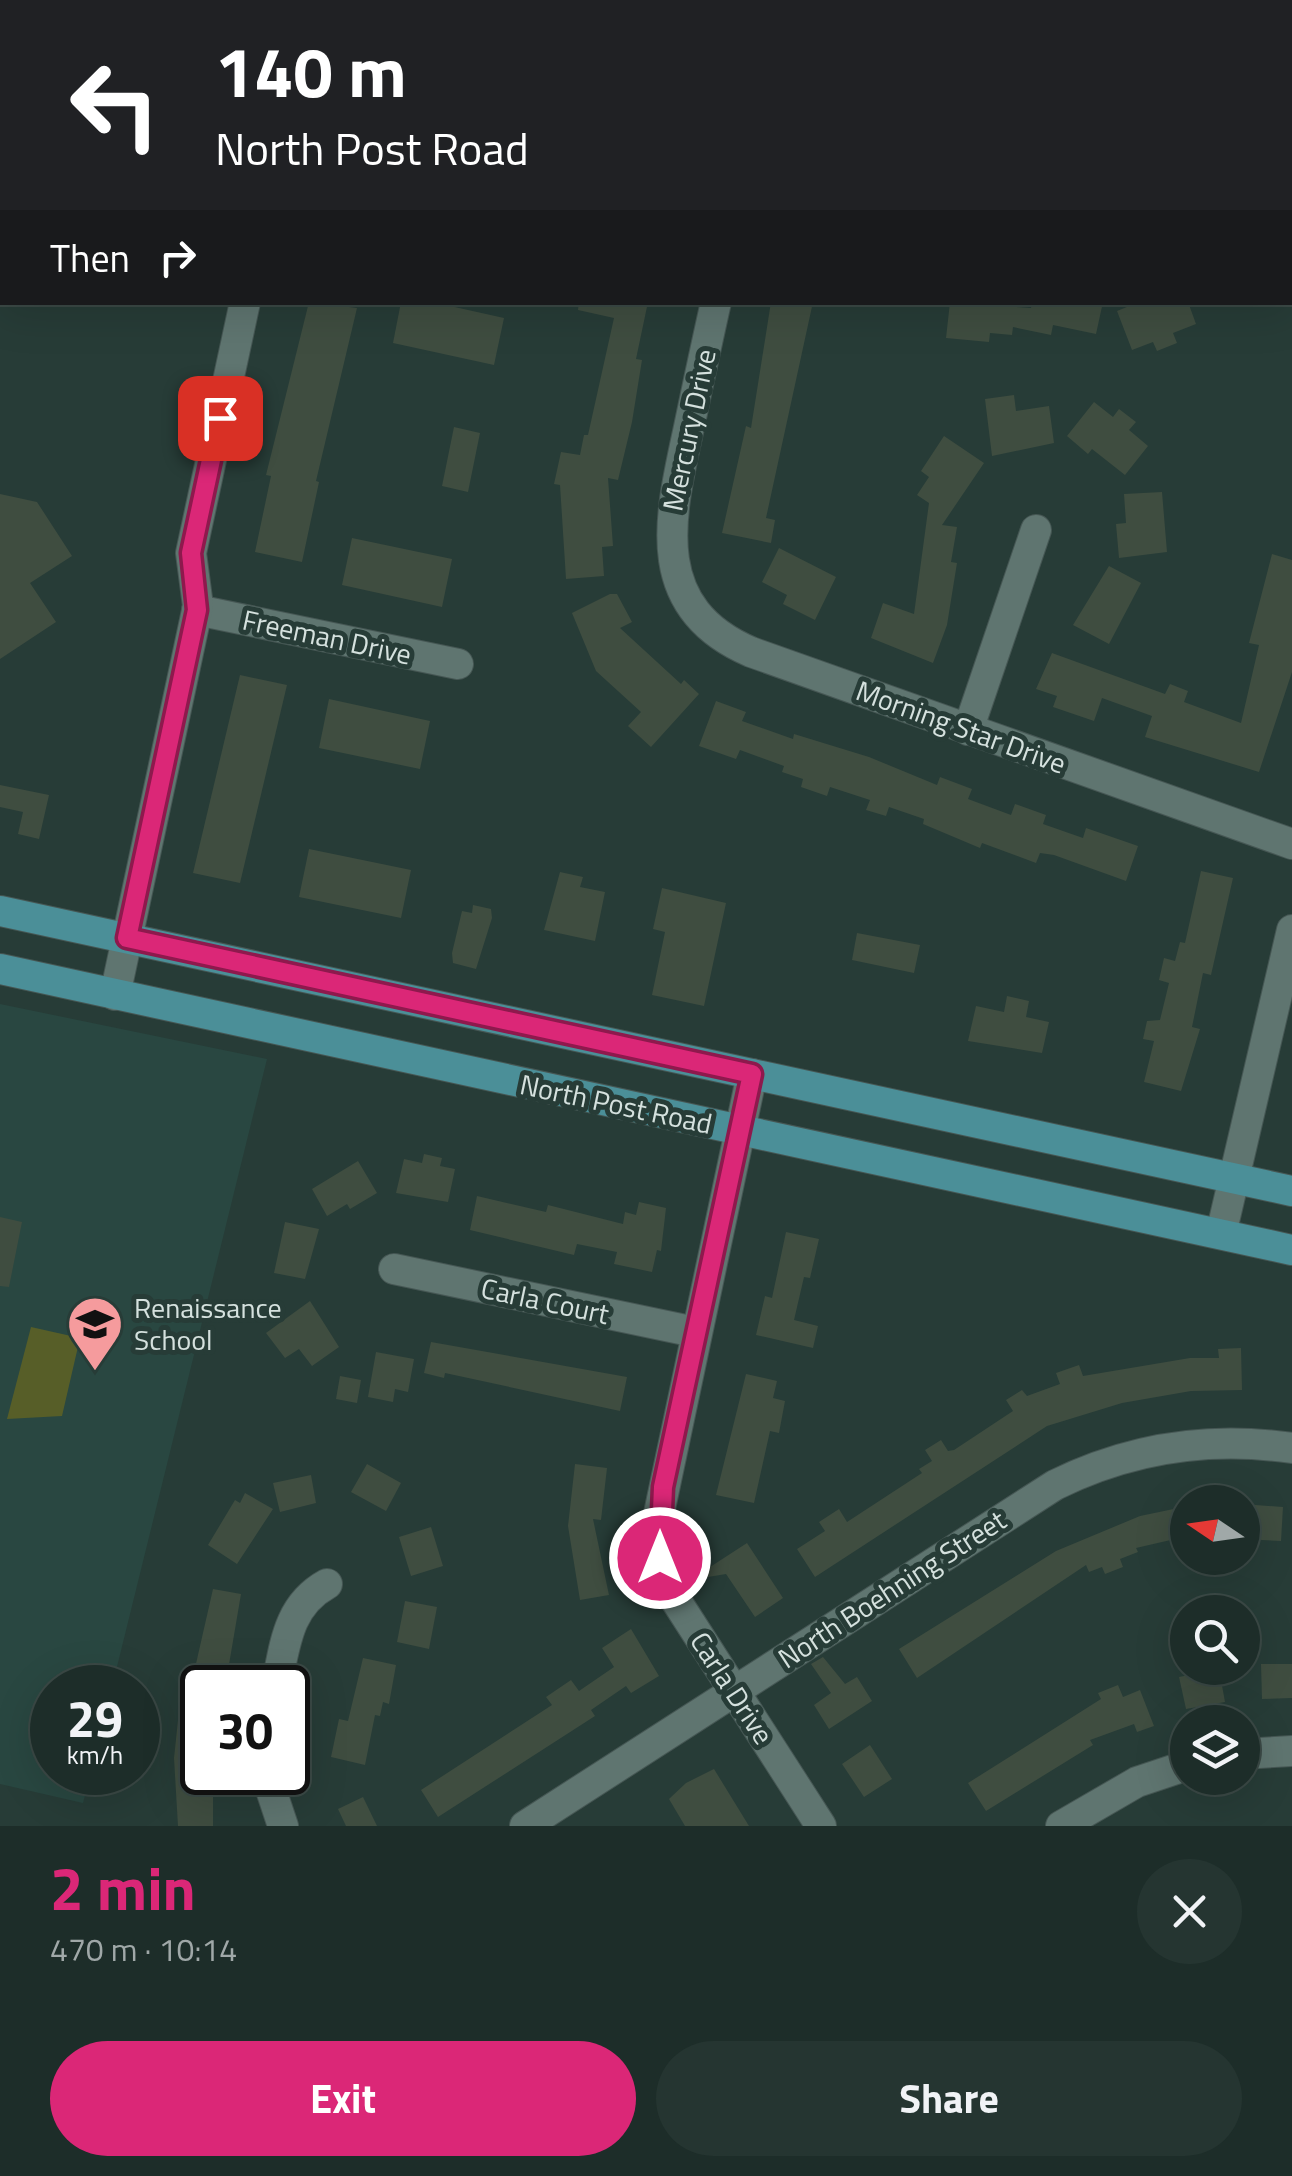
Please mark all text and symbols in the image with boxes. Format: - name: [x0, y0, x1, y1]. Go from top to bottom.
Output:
- text: 140 m: [215, 18, 407, 124]
- icon: left: [50, 40, 180, 170]
- text: North Post Road: [215, 114, 529, 182]
- text: Then: [50, 229, 130, 287]
- icon: right: [150, 230, 205, 285]
- street label: Mercury Drive: [650, 345, 727, 515]
- pin: [178, 376, 263, 461]
- icon: arrive: [193, 391, 248, 446]
- street label: Freeman Drive: [239, 598, 416, 675]
- street label: Morning Star Drive: [850, 669, 1072, 784]
- street label: North Post Road: [516, 1062, 716, 1145]
- street label: Carla Court: [477, 1266, 613, 1335]
- place label: Renaissance School: [134, 1286, 282, 1361]
- school or university icon: Renaissance School: [65, 1294, 125, 1373]
- north arrow: [1170, 1485, 1260, 1575]
- map controls: [1170, 1485, 1260, 1795]
- street label: North Boehning Street: [769, 1498, 1014, 1679]
- position arrow: [608, 1506, 712, 1610]
- button: search: [1170, 1595, 1260, 1685]
- street label: Carla Drive: [680, 1623, 785, 1753]
- speed limit sign: 30: [180, 1665, 310, 1795]
- text: 29: [67, 1680, 123, 1756]
- button: layers: [1170, 1705, 1260, 1795]
- text: km/h: [67, 1736, 123, 1774]
- text: 2 min: [50, 1842, 196, 1933]
- button: close: [1137, 1859, 1242, 1964]
- text: 470 m · 10:14: [50, 1925, 237, 1973]
- button: Exit: [50, 2041, 636, 2156]
- button: Share: [656, 2041, 1242, 2156]

